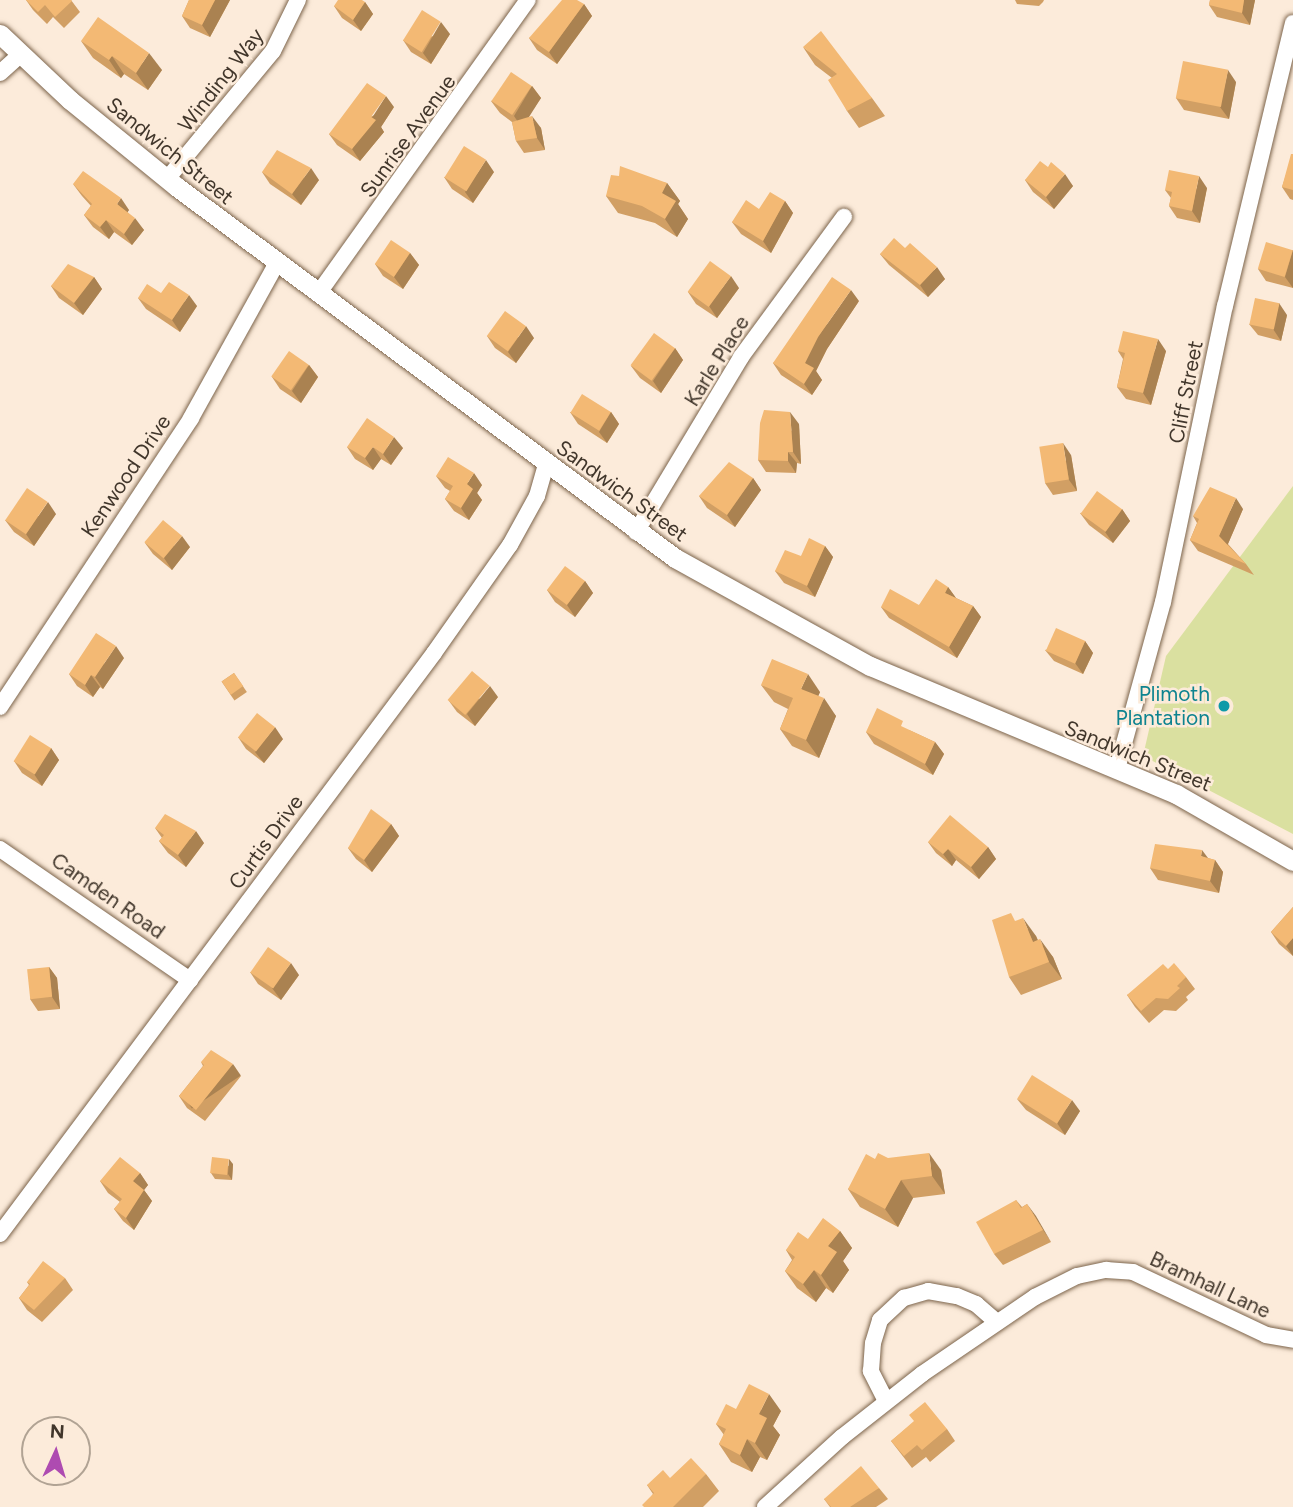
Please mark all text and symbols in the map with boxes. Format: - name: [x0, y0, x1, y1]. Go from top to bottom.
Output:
- street label: Winding Way: [173, 23, 269, 137]
- street label: Sunrise Avenue: [355, 70, 461, 202]
- street label: Sandwich Street: [101, 92, 239, 210]
- street label: Karle Place: [679, 311, 755, 411]
- street label: Cliff Street: [1164, 338, 1208, 446]
- street label: Kenwood Drive: [76, 410, 176, 542]
- street label: Sandwich Street: [551, 435, 693, 547]
- place label: Plimoth Plantation: [1115, 681, 1210, 731]
- marker: Plimoth Plantation: [1216, 698, 1232, 714]
- street label: Sandwich Street: [1061, 715, 1215, 797]
- street label: Curtis Drive: [223, 790, 309, 894]
- street label: Camden Road: [46, 848, 170, 944]
- street label: Bramhall Lane: [1146, 1246, 1274, 1324]
- north arrow: [21, 1416, 91, 1486]
- text: N: [49, 1420, 65, 1444]

